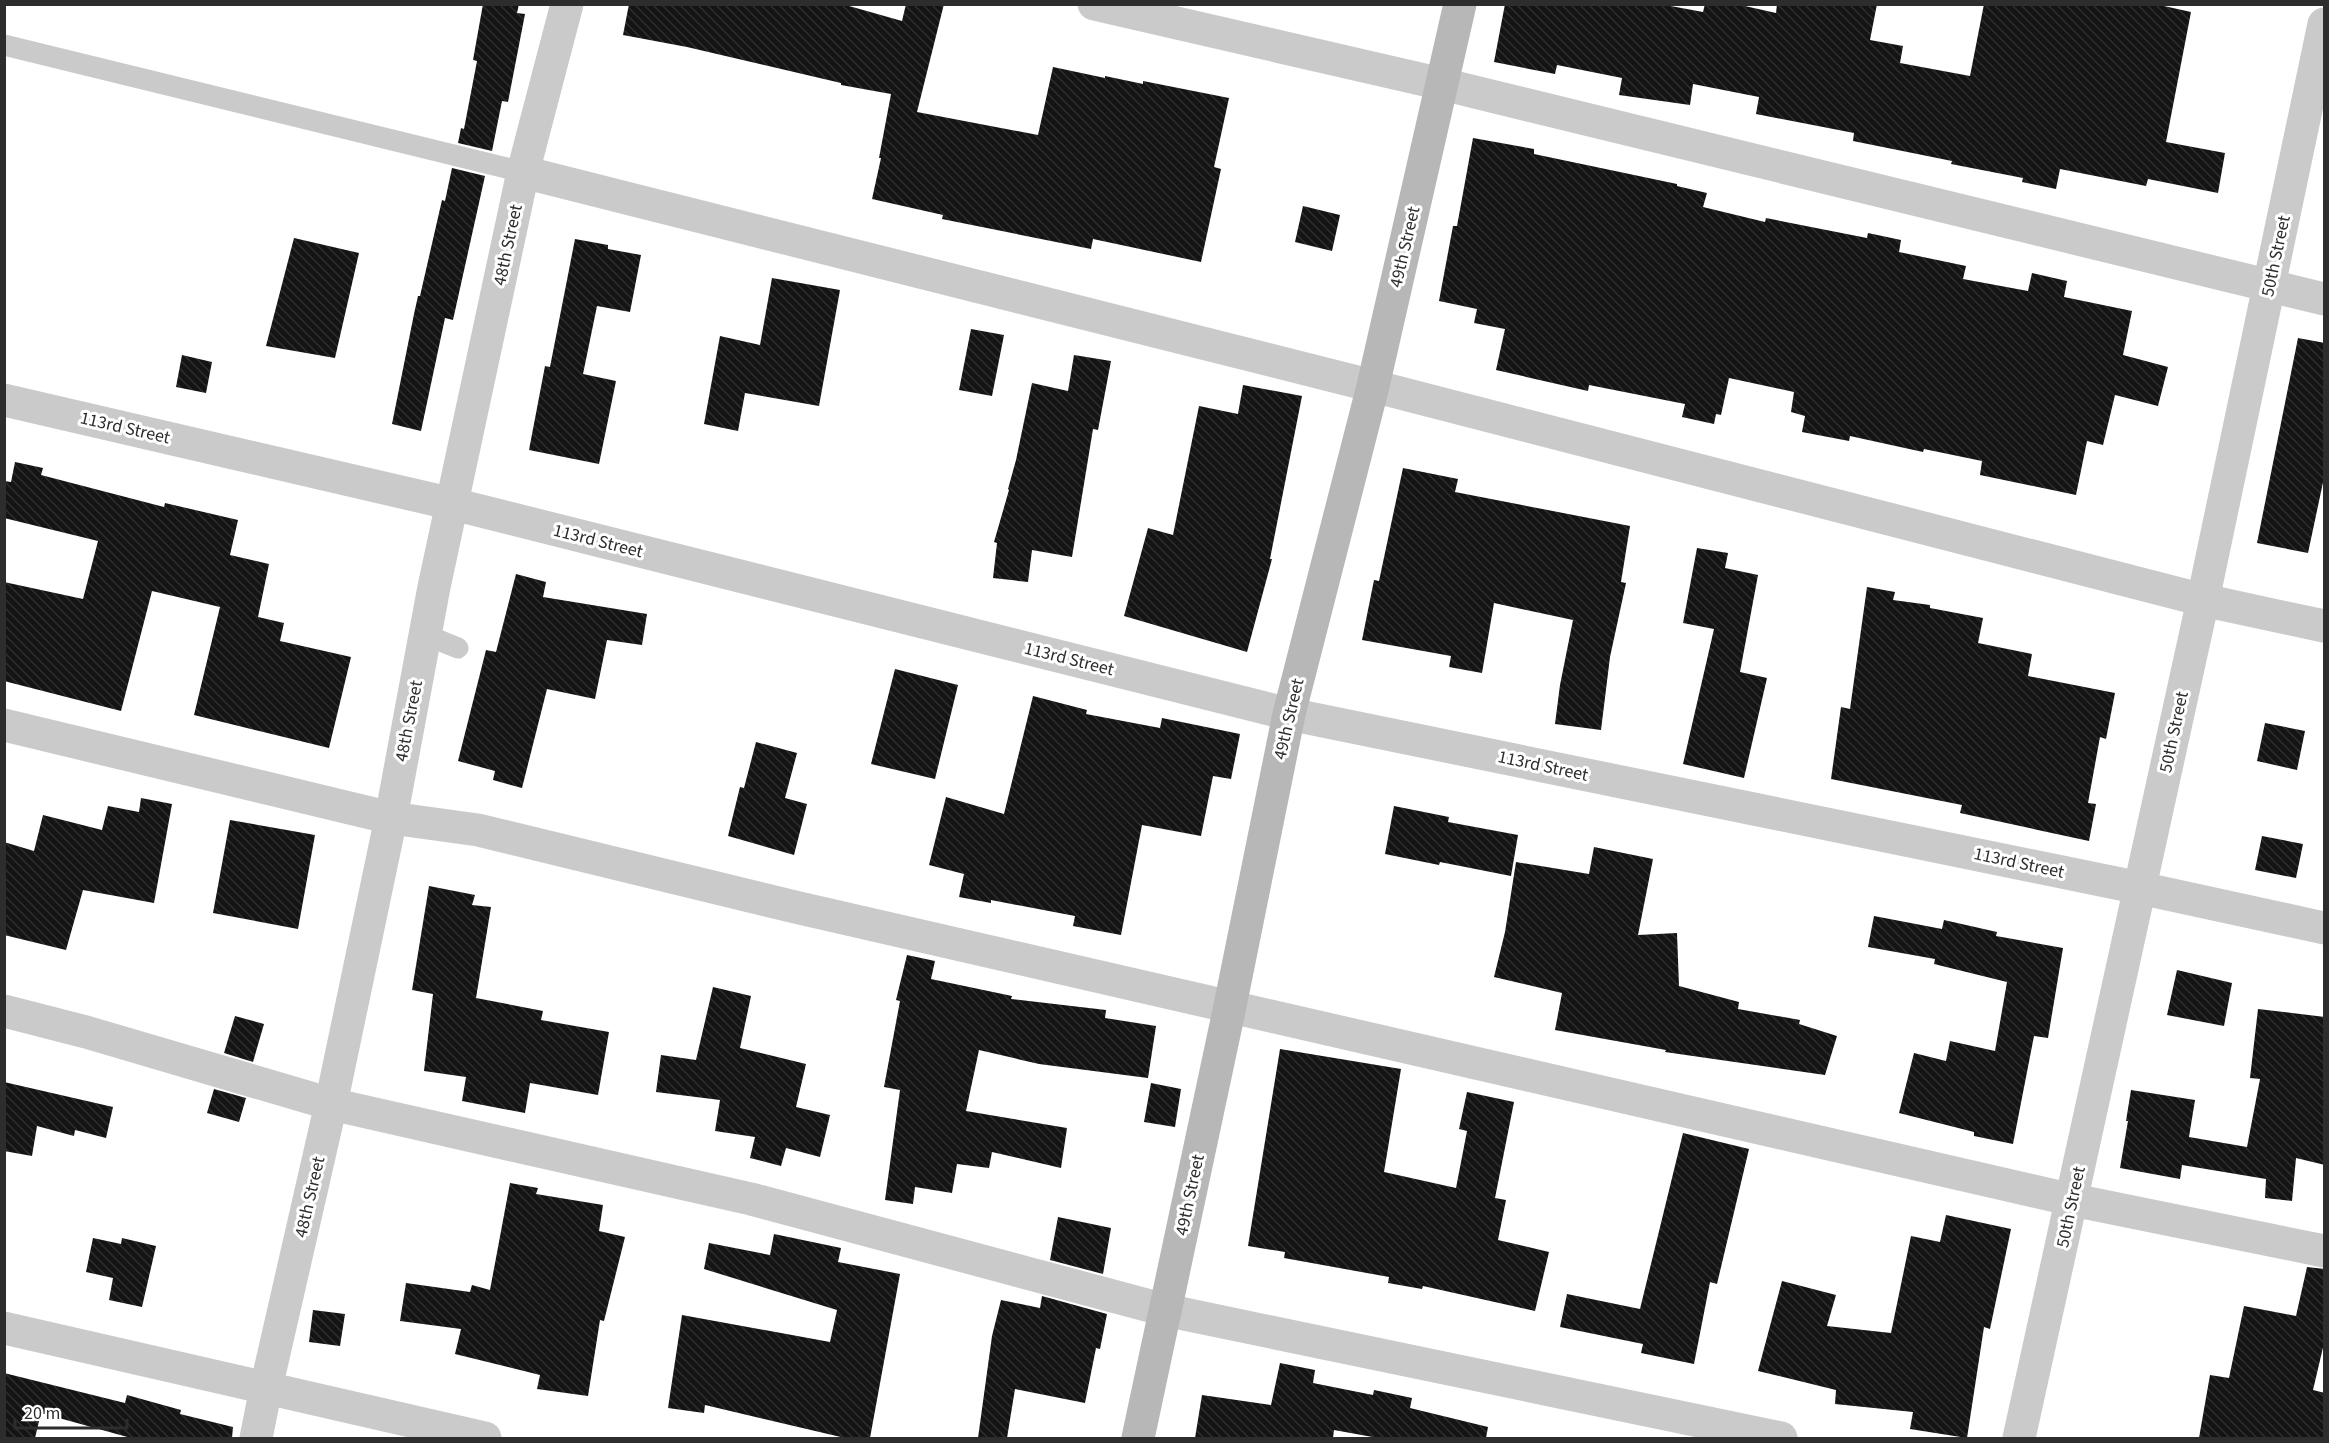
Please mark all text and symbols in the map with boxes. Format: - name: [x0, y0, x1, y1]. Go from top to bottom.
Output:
- street label: 48th Street: [487, 202, 529, 288]
- street label: 49th Street: [1384, 204, 1426, 290]
- street label: 50th Street: [2255, 213, 2297, 299]
- street label: 113rd Street: [78, 406, 172, 450]
- street label: 113rd Street: [551, 518, 645, 564]
- street label: 113rd Street: [1022, 636, 1116, 682]
- street label: 49th Street: [1268, 676, 1310, 762]
- street label: 48th Street: [389, 678, 429, 764]
- street label: 50th Street: [2153, 689, 2195, 775]
- street label: 113rd Street: [1496, 744, 1590, 788]
- street label: 113rd Street: [1972, 841, 2066, 885]
- street label: 49th Street: [1169, 1152, 1211, 1238]
- street label: 48th Street: [289, 1154, 331, 1240]
- street label: 50th Street: [2050, 1164, 2092, 1250]
- scale bar: [15, 1392, 128, 1430]
- text: 20 m: [24, 1401, 60, 1426]

